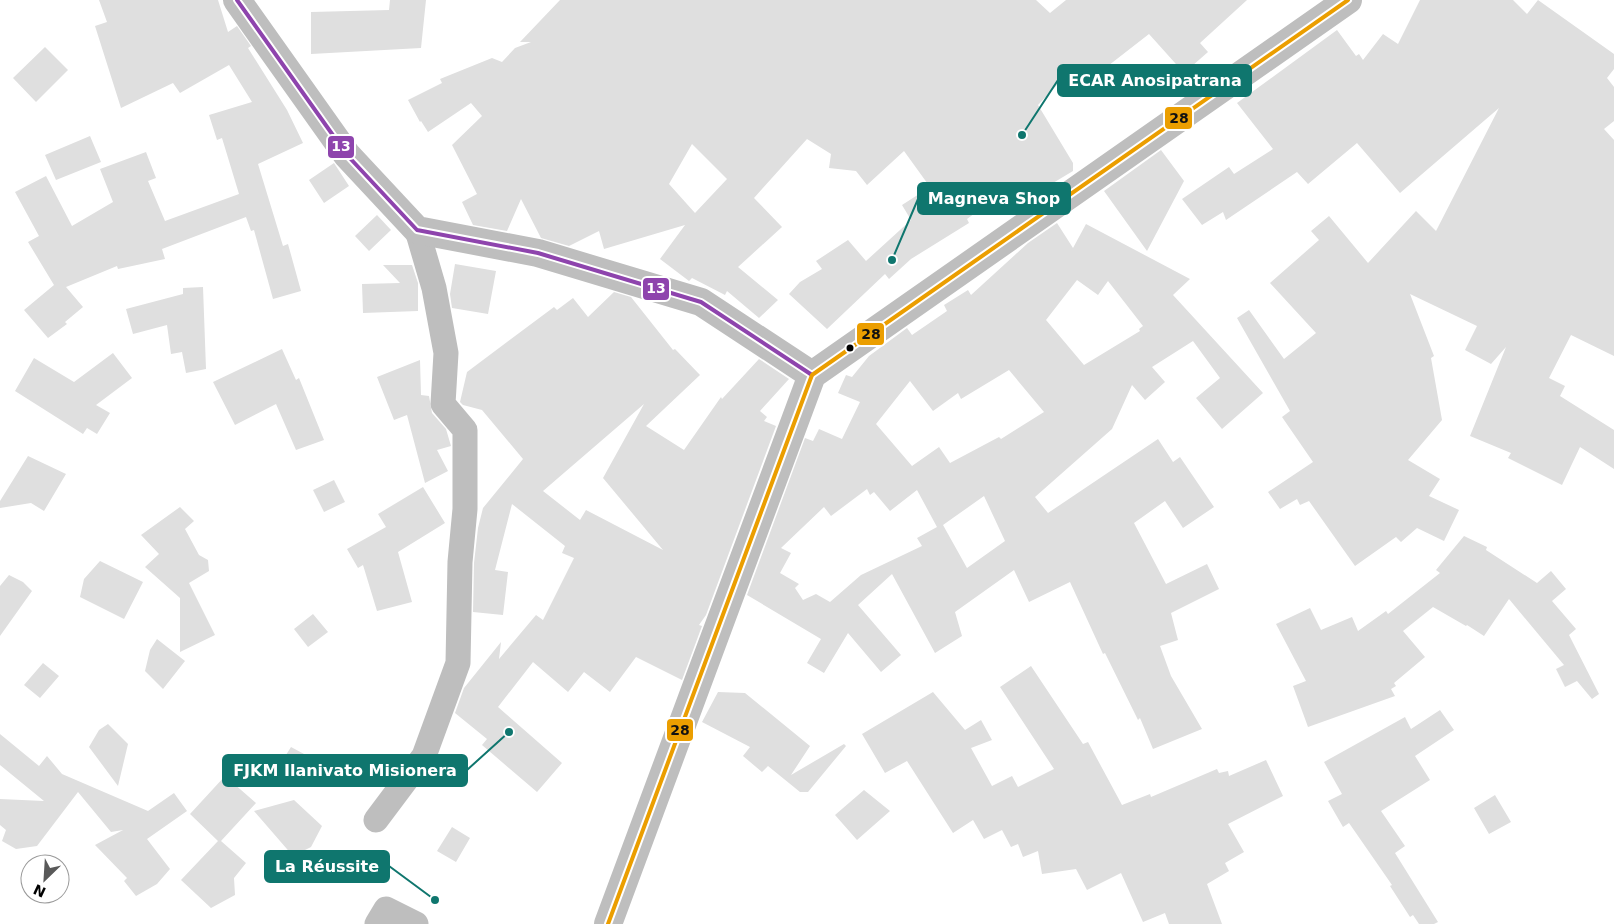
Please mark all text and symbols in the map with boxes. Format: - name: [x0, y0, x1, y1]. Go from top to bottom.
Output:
- callout: ECAR Anosipatrana: [1058, 65, 1251, 96]
- text: ECAR Anosipatrana: [1068, 71, 1242, 90]
- line badge: 28: [1164, 106, 1193, 130]
- text: 28: [1169, 110, 1189, 126]
- line badge: 13: [327, 135, 355, 159]
- text: 13: [331, 138, 351, 154]
- callout: Magneva Shop: [918, 183, 1070, 214]
- text: Magneva Shop: [928, 189, 1060, 208]
- line badge: 13: [642, 277, 670, 301]
- text: 13: [646, 280, 666, 296]
- line badge: 28: [856, 322, 885, 346]
- text: 28: [861, 326, 881, 342]
- unlabelled marker: [845, 343, 855, 353]
- line badge: 28: [666, 718, 694, 742]
- text: 28: [670, 722, 690, 738]
- callout: FJKM Ilanivato Misionera: [223, 755, 467, 786]
- text: FJKM Ilanivato Misionera: [233, 761, 457, 780]
- callout: La Réussite: [265, 851, 389, 882]
- north arrow: [20, 854, 70, 904]
- text: La Réussite: [275, 857, 379, 876]
- text: N: [31, 881, 48, 901]

